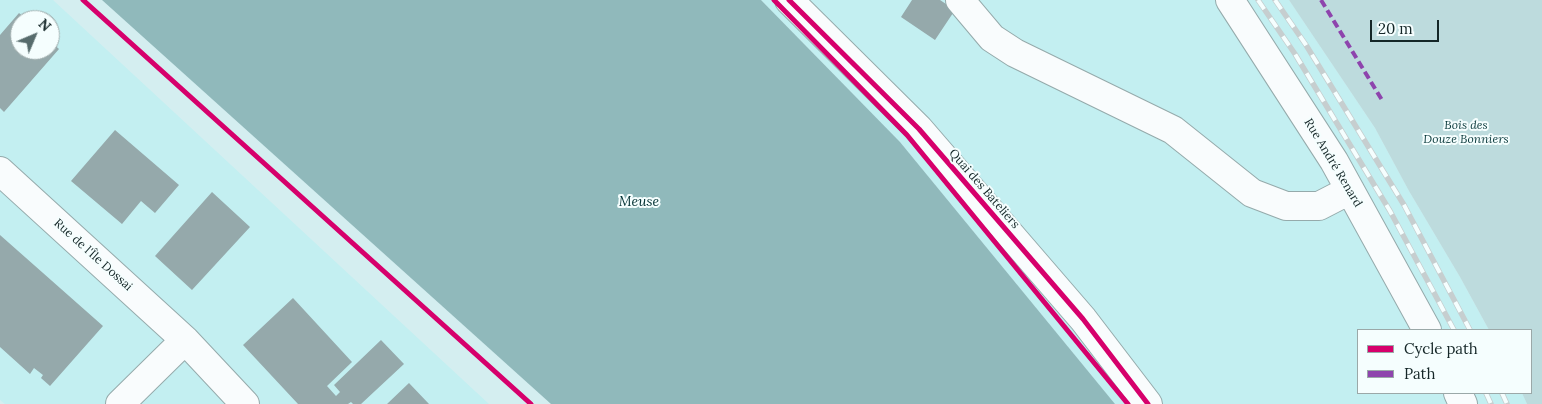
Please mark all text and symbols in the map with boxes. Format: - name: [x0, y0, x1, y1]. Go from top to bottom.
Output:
- north arrow: [10, 10, 60, 60]
- scale bar: [1372, 10, 1441, 42]
- text: N: [35, 15, 55, 35]
- text: 20 m: [1378, 19, 1413, 38]
- street label: Rue André Renard: [1301, 116, 1365, 210]
- park label: Bois des Douze Bonniers: [1423, 119, 1509, 147]
- street label: Quai des Bateliers: [946, 146, 1022, 232]
- water label: Meuse: [619, 194, 659, 210]
- street label: Rue de l'Île Dossai: [51, 216, 135, 294]
- legend: [1357, 329, 1532, 394]
- text: Cycle path: [1404, 339, 1478, 358]
- text: Path: [1404, 364, 1435, 383]

